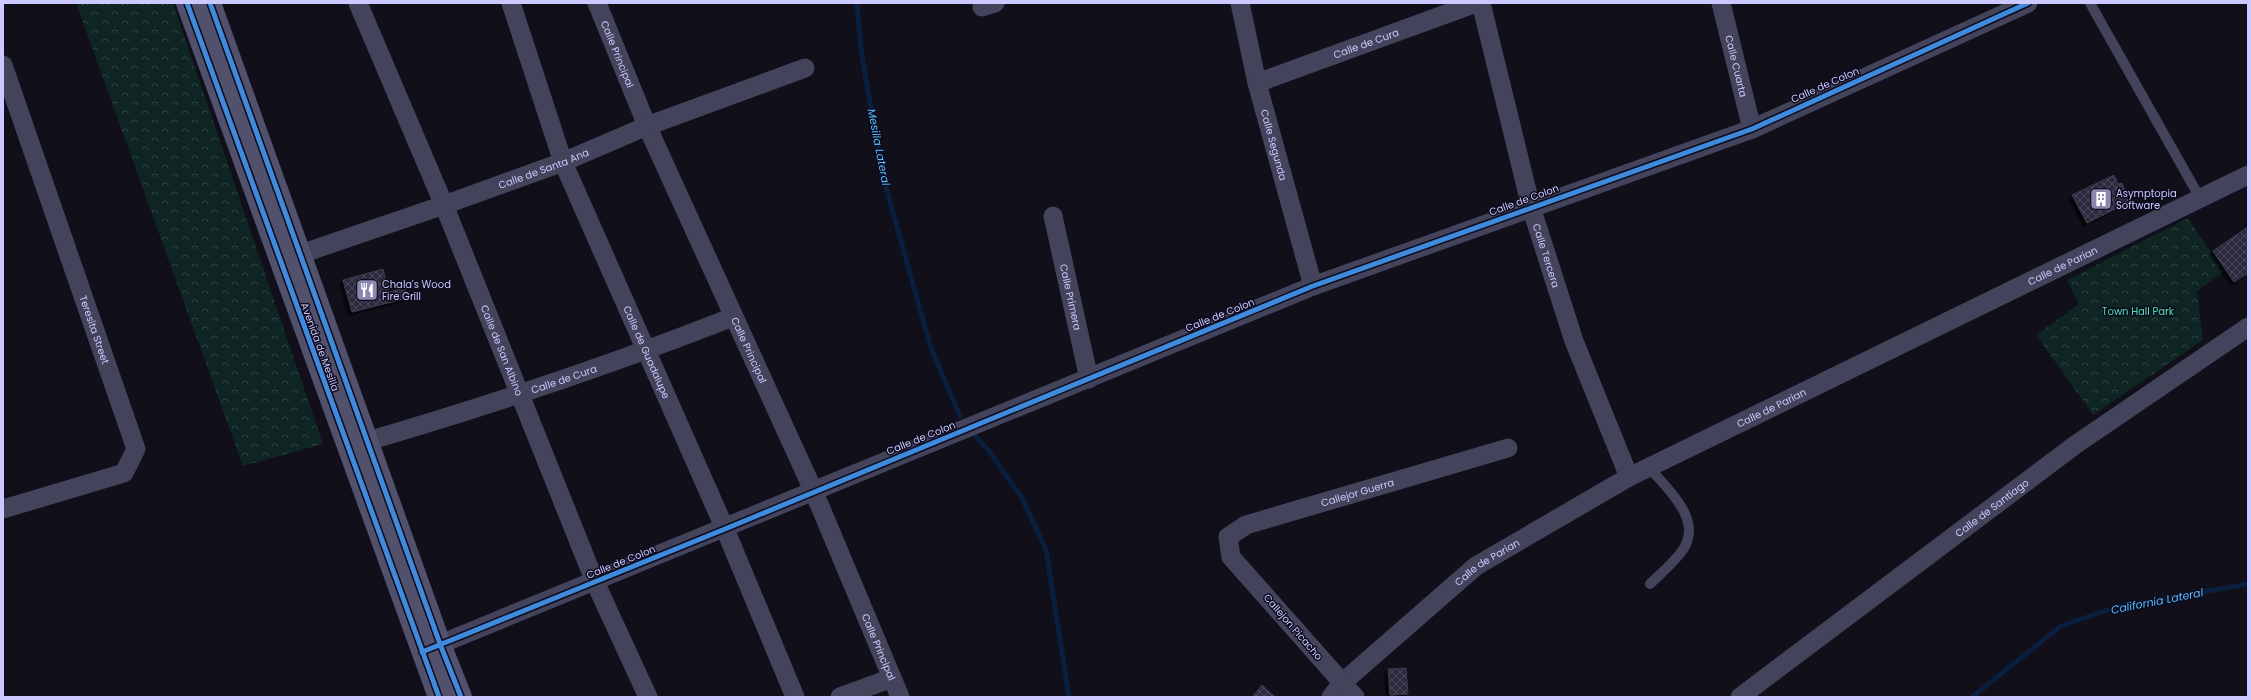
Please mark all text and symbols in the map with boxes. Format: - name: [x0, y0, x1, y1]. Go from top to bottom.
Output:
- street label: Calle Principal: [597, 18, 638, 90]
- street label: Calle de Cura: [1331, 24, 1401, 62]
- street label: Calle Cuarta: [1722, 34, 1751, 99]
- street label: Calle de Colon: [1788, 63, 1862, 107]
- water label: Mesilla Lateral: [864, 107, 894, 187]
- street label: Calle Segunda: [1257, 107, 1291, 182]
- street label: Calle de Santa Ana: [496, 144, 591, 192]
- street label: Calle de Colon: [1487, 180, 1561, 220]
- building icon: Asymptopia Software: [2088, 186, 2114, 212]
- place label: Asymptopia Software: [2116, 186, 2177, 213]
- street label: Calle Tercera: [1529, 222, 1564, 289]
- street label: Calle de Parian: [2025, 242, 2100, 289]
- street label: Calle Primera: [1056, 263, 1085, 332]
- restaurant icon: Chala's Wood Fire Grill: [354, 277, 380, 303]
- place label: Chala's Wood Fire Grill: [382, 277, 451, 304]
- street label: Teresita Street: [76, 293, 114, 366]
- street label: Calle de Colon: [1183, 294, 1257, 336]
- street label: Avenida de Mesilla: [297, 301, 343, 393]
- street label: Calle de San Albino: [477, 302, 527, 398]
- street label: Calle de Guadalupe: [620, 303, 674, 401]
- park label: Town Hall Park: [2102, 304, 2175, 319]
- street label: Calle Principal: [728, 314, 771, 386]
- street label: Calle de Cura: [529, 361, 599, 397]
- street label: Calle de Parian: [1734, 384, 1809, 431]
- street label: Calle de Colon: [884, 417, 958, 459]
- street label: Callejor Guerra: [1319, 474, 1396, 510]
- street label: Calle de Santiago: [1952, 475, 2032, 540]
- street label: Calle de Parian: [1451, 535, 1522, 589]
- street label: Calle de Colon: [584, 541, 658, 583]
- water label: California Lateral: [2109, 584, 2205, 618]
- street label: Callejon Picacho: [1260, 591, 1326, 663]
- street label: Calle Principal: [858, 611, 900, 683]

